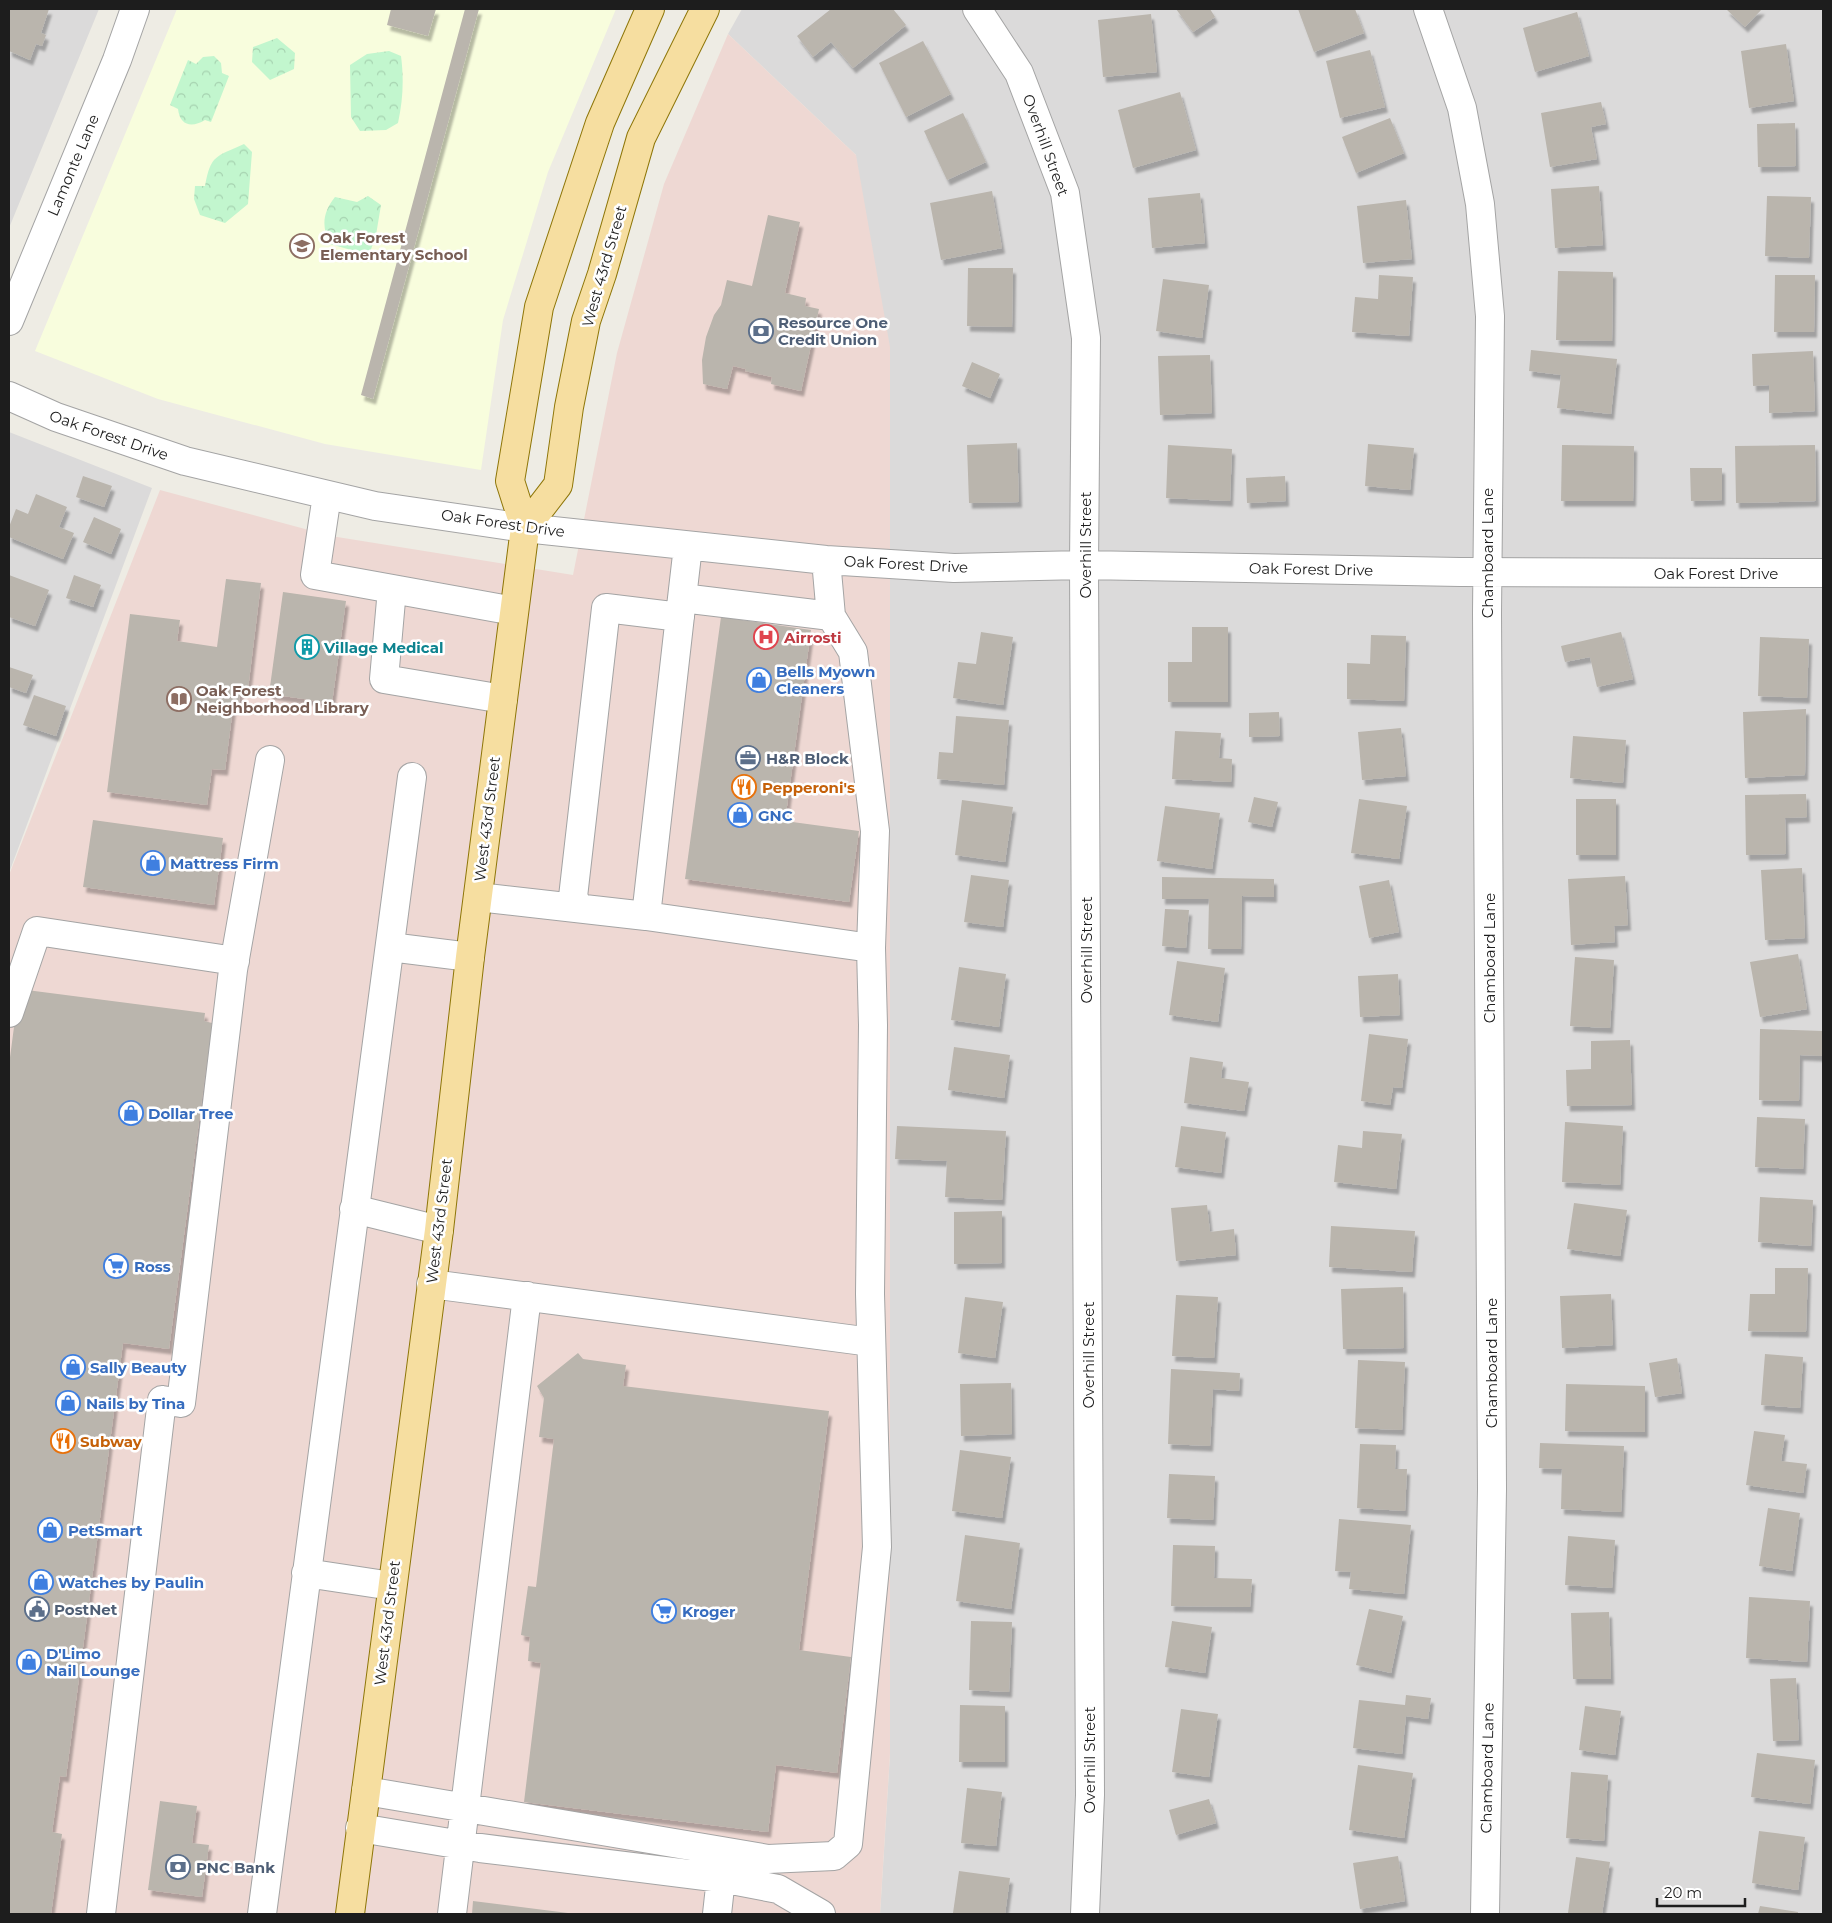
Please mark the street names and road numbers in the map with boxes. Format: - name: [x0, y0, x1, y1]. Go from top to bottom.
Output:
- street label: Overhill Street: [1019, 91, 1073, 199]
- street label: Lamonte Lane: [43, 111, 103, 219]
- street label: West 43rd Street: [578, 203, 630, 329]
- street label: Oak Forest Drive: [47, 406, 171, 464]
- street label: Chamboard Lane: [1478, 488, 1497, 618]
- street label: Overhill Street: [1076, 492, 1095, 598]
- street label: Oak Forest Drive: [440, 505, 566, 541]
- street label: Oak Forest Drive: [843, 551, 969, 577]
- street label: Oak Forest Drive: [1249, 558, 1373, 580]
- street label: Oak Forest Drive: [1654, 564, 1778, 583]
- street label: West 43rd Street: [470, 755, 504, 883]
- street label: Chamboard Lane: [1480, 893, 1499, 1023]
- street label: Overhill Street: [1077, 897, 1096, 1003]
- street label: West 43rd Street: [422, 1157, 456, 1285]
- street label: Chamboard Lane: [1482, 1298, 1501, 1428]
- street label: Overhill Street: [1079, 1302, 1098, 1408]
- street label: West 43rd Street: [370, 1559, 404, 1687]
- street label: Chamboard Lane: [1476, 1702, 1498, 1834]
- street label: Overhill Street: [1080, 1707, 1099, 1813]

